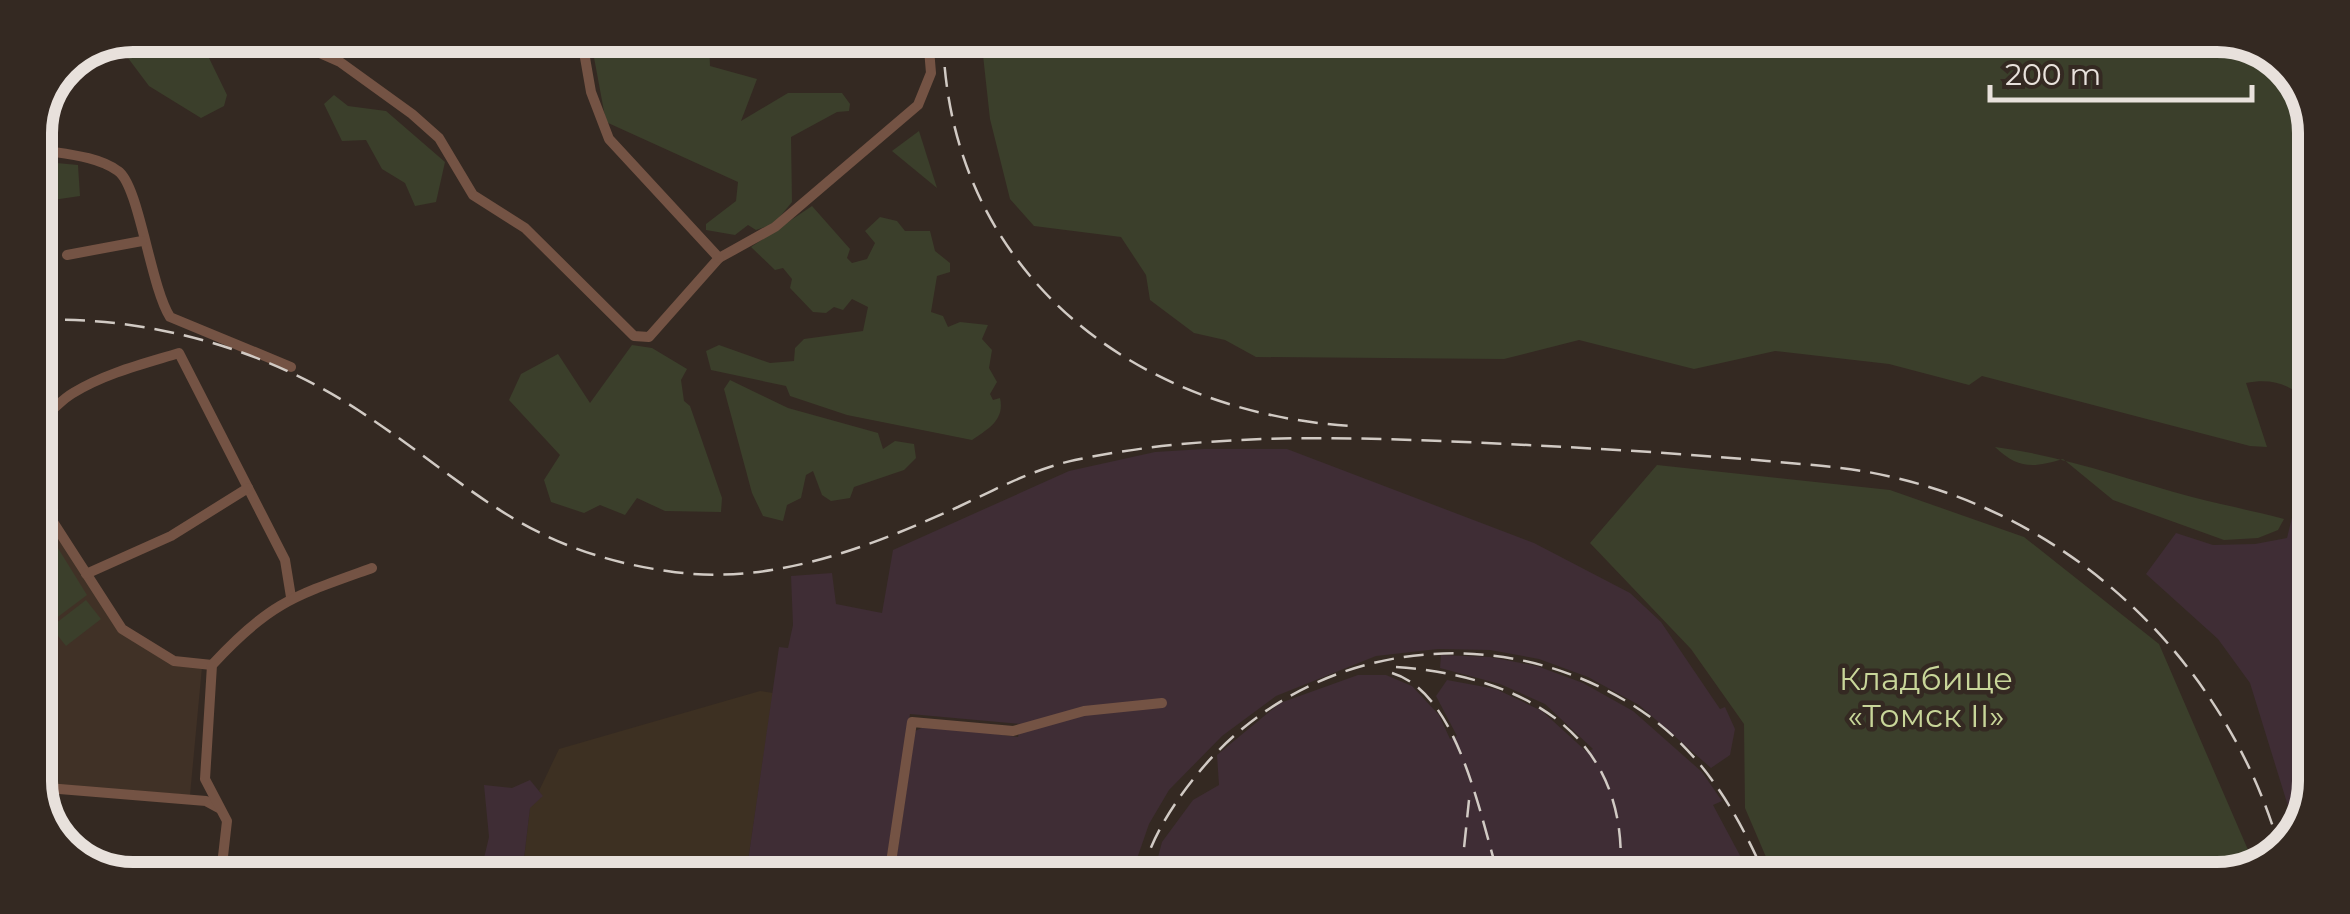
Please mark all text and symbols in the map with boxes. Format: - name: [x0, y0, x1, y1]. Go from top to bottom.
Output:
- scale bar: [1990, 40, 2252, 102]
- text: 200 m: [2005, 56, 2101, 93]
- park label: Кладбище «Томск II»: [1839, 659, 2013, 735]

